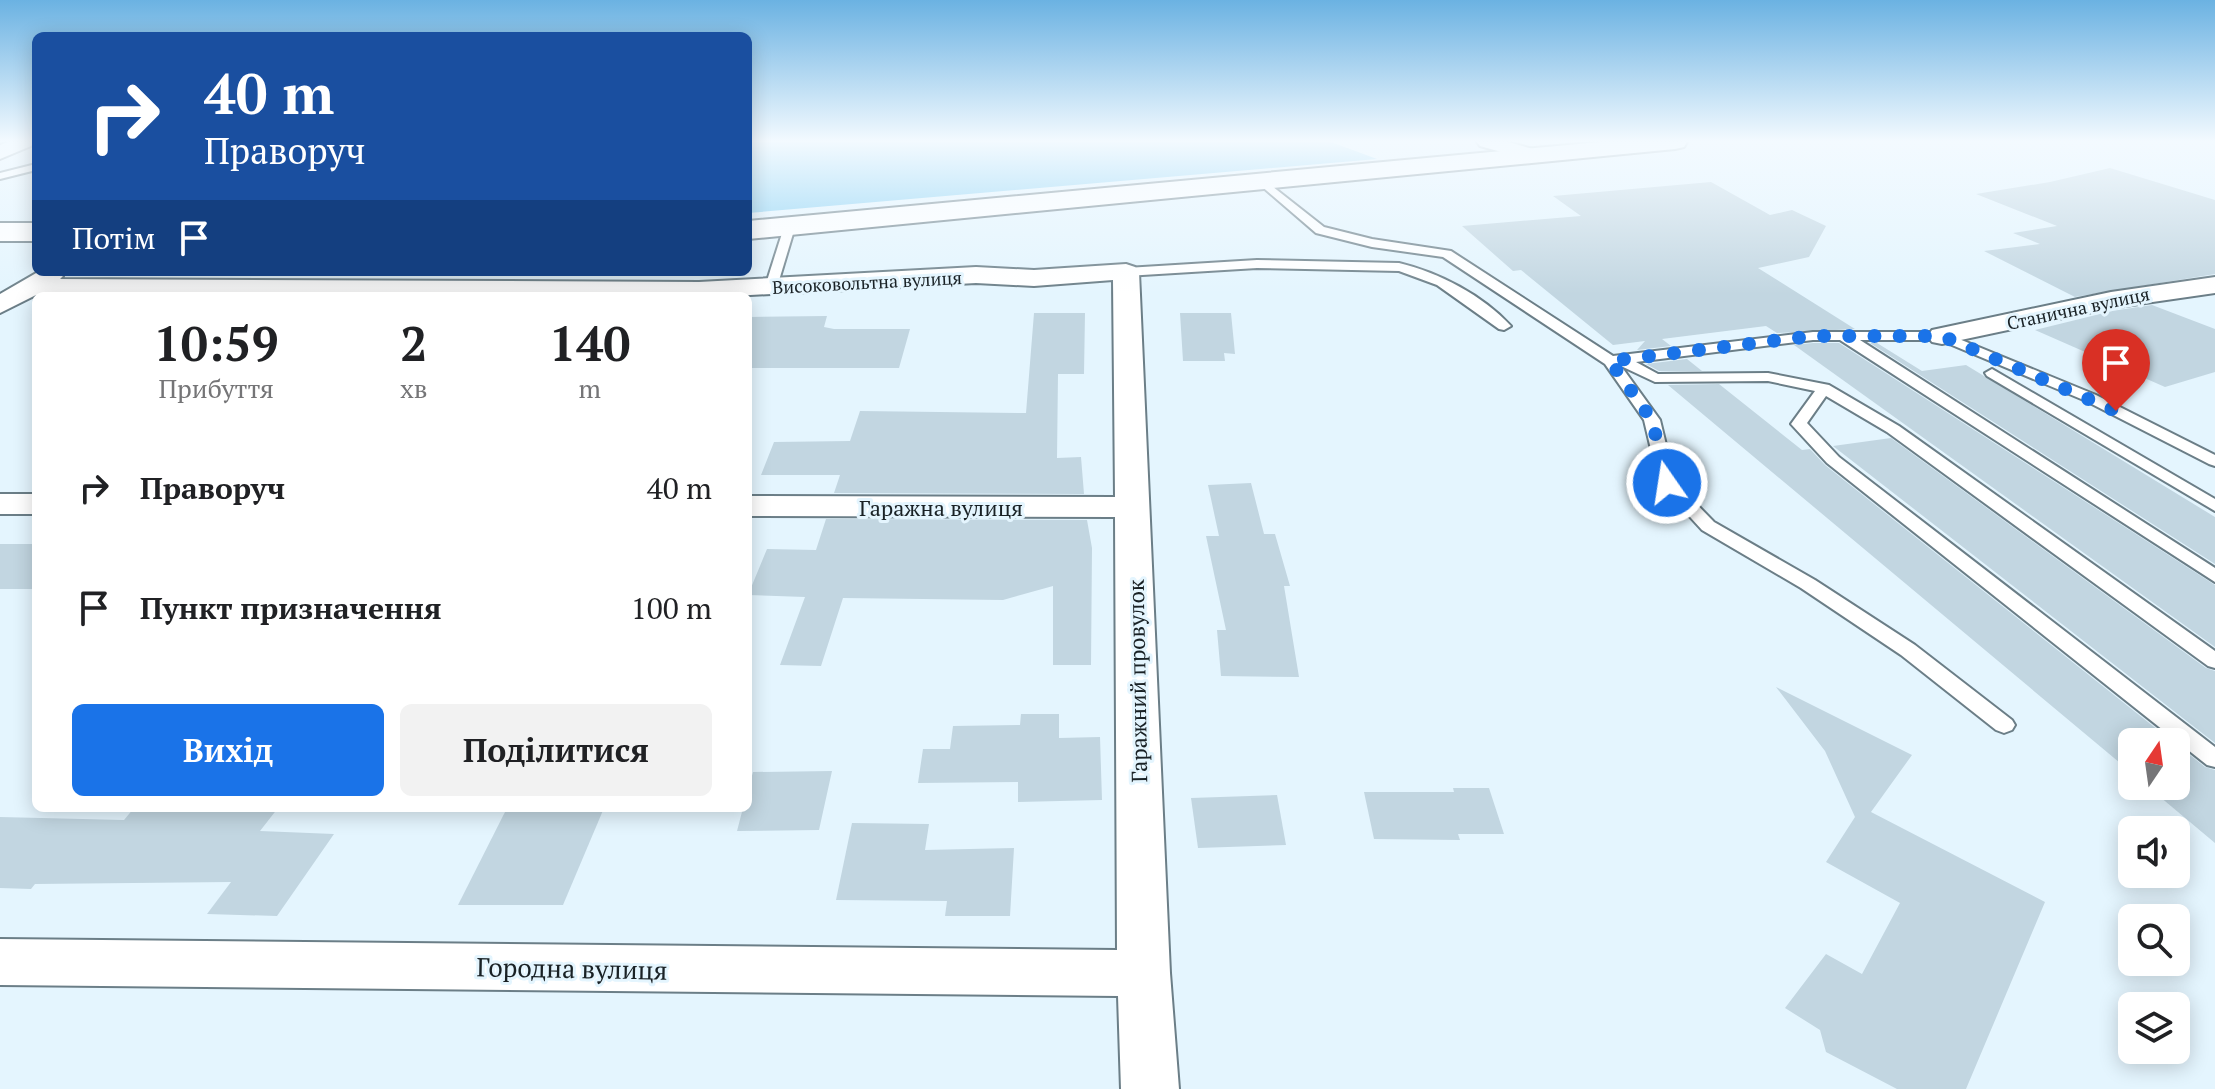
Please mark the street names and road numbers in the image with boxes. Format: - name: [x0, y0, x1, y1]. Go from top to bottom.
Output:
- street label: Високовольтна вулиця: [772, 265, 962, 299]
- street label: Станична вулиця: [2004, 281, 2152, 335]
- street label: Гаражна вулиця: [859, 493, 1023, 522]
- street label: Гаражний провулок: [1121, 579, 1153, 783]
- street label: Городна вулиця: [476, 949, 668, 987]

